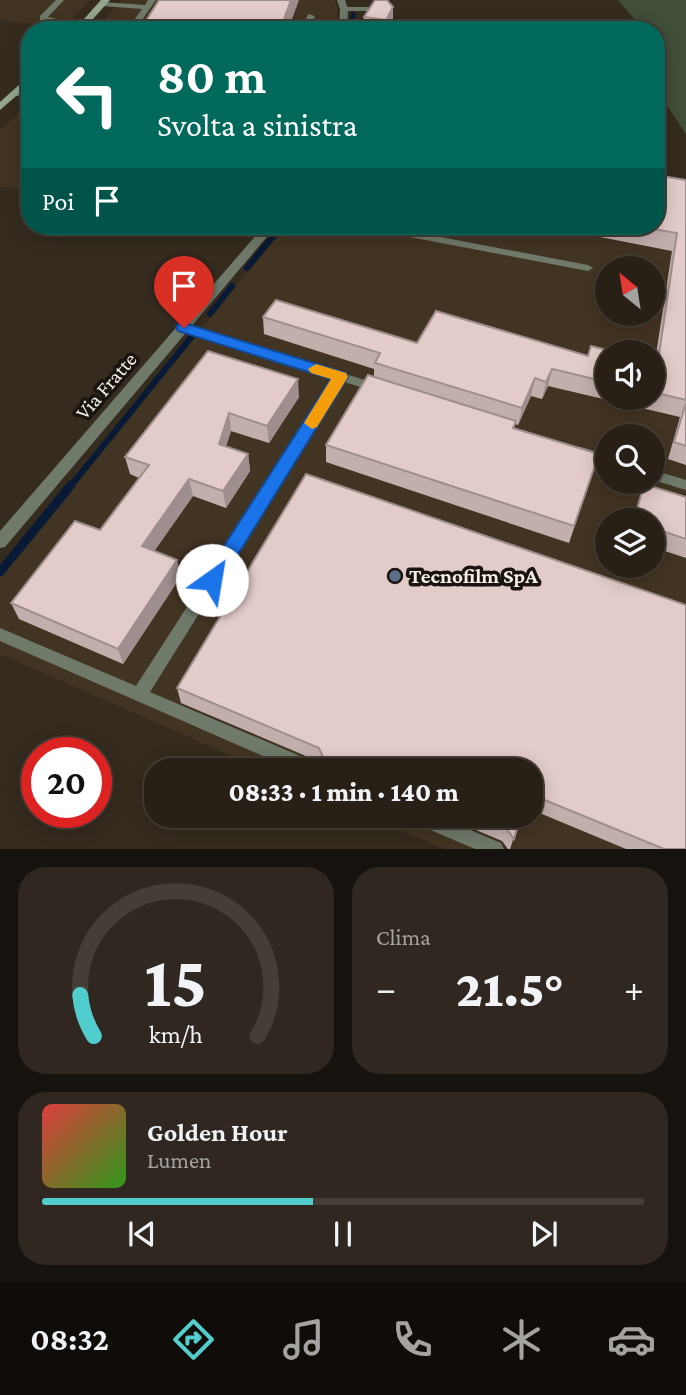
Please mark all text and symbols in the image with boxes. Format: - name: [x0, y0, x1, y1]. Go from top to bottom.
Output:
- icon: left: [42, 49, 133, 140]
- text: 80 m: [157, 49, 266, 104]
- text: Svolta a sinistra: [157, 107, 358, 143]
- icon: arrive: [88, 182, 126, 220]
- text: Poi: [42, 187, 74, 216]
- pin: [154, 256, 214, 328]
- north arrow: [595, 256, 665, 326]
- map controls: [595, 256, 665, 578]
- icon: arrive: [165, 267, 203, 305]
- button: sound: [595, 340, 665, 410]
- street label: Via Fratte: [70, 348, 142, 424]
- button: search: [595, 424, 665, 494]
- button: layers: [595, 508, 665, 578]
- position arrow: [175, 543, 249, 617]
- place label: Tecnofilm SpA: [409, 564, 538, 588]
- marker: Tecnofilm SpA: [387, 568, 403, 584]
- speed limit sign: 20: [21, 737, 112, 828]
- text: 08:33 · 1 min · 140 m: [228, 778, 459, 807]
- text: Clima: [376, 924, 431, 950]
- text: 15: [145, 942, 207, 1023]
- text: 21.5°: [456, 959, 564, 1017]
- text: −: [376, 967, 396, 1009]
- text: +: [624, 967, 644, 1009]
- text: km/h: [149, 1021, 203, 1048]
- text: Golden Hour: [147, 1118, 288, 1147]
- text: Lumen: [147, 1147, 211, 1173]
- icon: previous: [123, 1215, 161, 1253]
- icon: pause: [324, 1215, 362, 1253]
- icon: next: [525, 1215, 563, 1253]
- icon: directions: [169, 1315, 218, 1364]
- icon: music: [279, 1315, 328, 1364]
- icon: phone: [388, 1315, 437, 1364]
- icon: climate: [497, 1315, 546, 1364]
- icon: car: [607, 1315, 656, 1364]
- text: 08:32: [30, 1321, 109, 1357]

